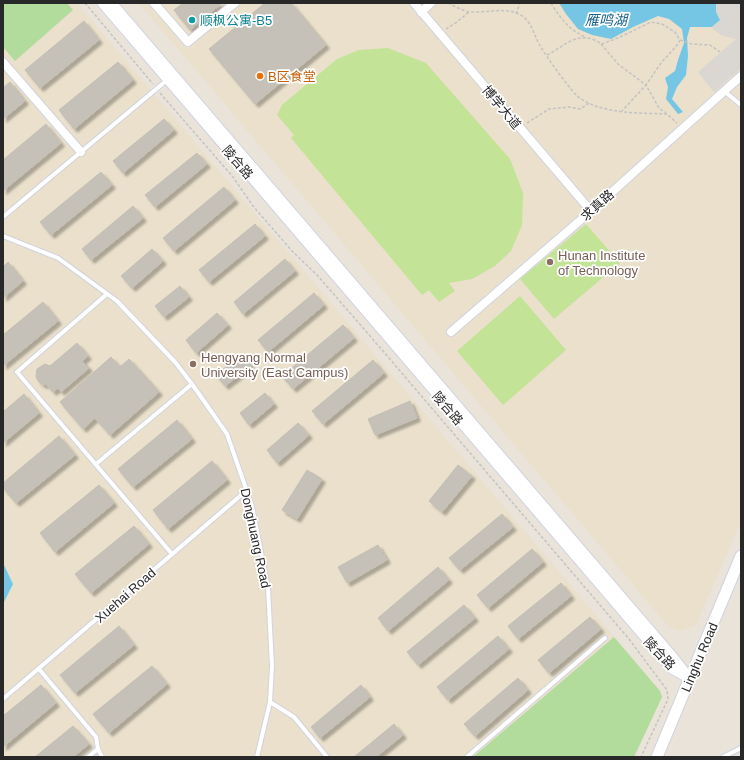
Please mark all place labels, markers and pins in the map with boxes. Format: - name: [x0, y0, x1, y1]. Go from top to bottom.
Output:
- place label: 顺枫公寓-B5: [200, 13, 272, 28]
- marker: 顺枫公寓-B5: [187, 15, 197, 25]
- place label: B区食堂: [268, 69, 316, 84]
- marker: B区食堂: [255, 71, 265, 81]
- place label: Hunan Institute of Technology: [558, 248, 645, 278]
- marker: Hunan Institute of Technology: [545, 257, 555, 267]
- place label: Hengyang Normal University (East Campus): [201, 350, 348, 380]
- marker: Hengyang Normal University (East Campus): [188, 359, 198, 369]

